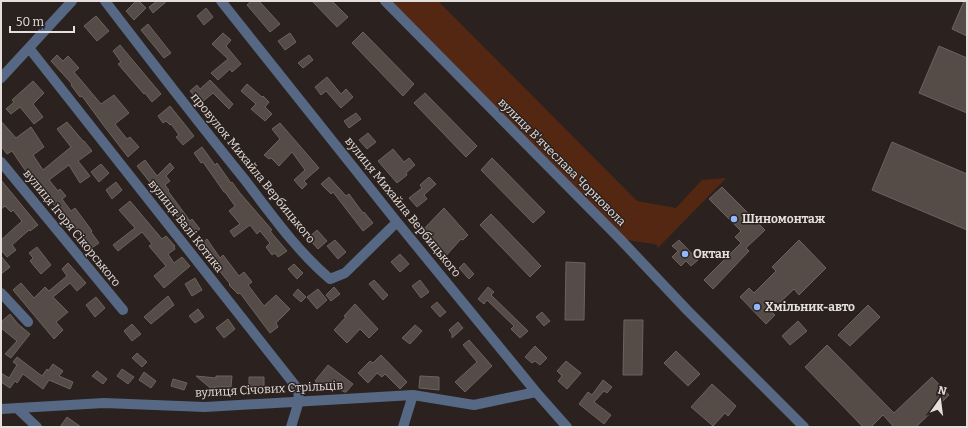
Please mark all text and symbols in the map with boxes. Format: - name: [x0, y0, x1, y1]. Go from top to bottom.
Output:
- scale bar: [10, 8, 74, 34]
- text: 50 m: [16, 15, 45, 29]
- street label: провулок Михайла Вербицького: [188, 90, 318, 246]
- street label: вулиця В'ячеслава Чорновола: [495, 95, 629, 229]
- street label: вулиця Михайла Вербицького: [342, 134, 464, 280]
- street label: вулиця Ігоря Сікорського: [20, 167, 124, 289]
- street label: вулиця Валі Котика: [145, 177, 227, 275]
- place label: Шиномонтаж: [742, 212, 826, 226]
- marker: Шиномонтаж: [729, 214, 739, 224]
- place label: Октан: [693, 247, 730, 261]
- marker: Октан: [680, 249, 690, 259]
- place label: Хмільник-авто: [765, 300, 855, 314]
- marker: Хмільник-авто: [752, 302, 762, 312]
- street label: вулиця Січових Стрільців: [195, 378, 344, 400]
- north arrow: [920, 380, 960, 420]
- text: N: [937, 383, 948, 398]

